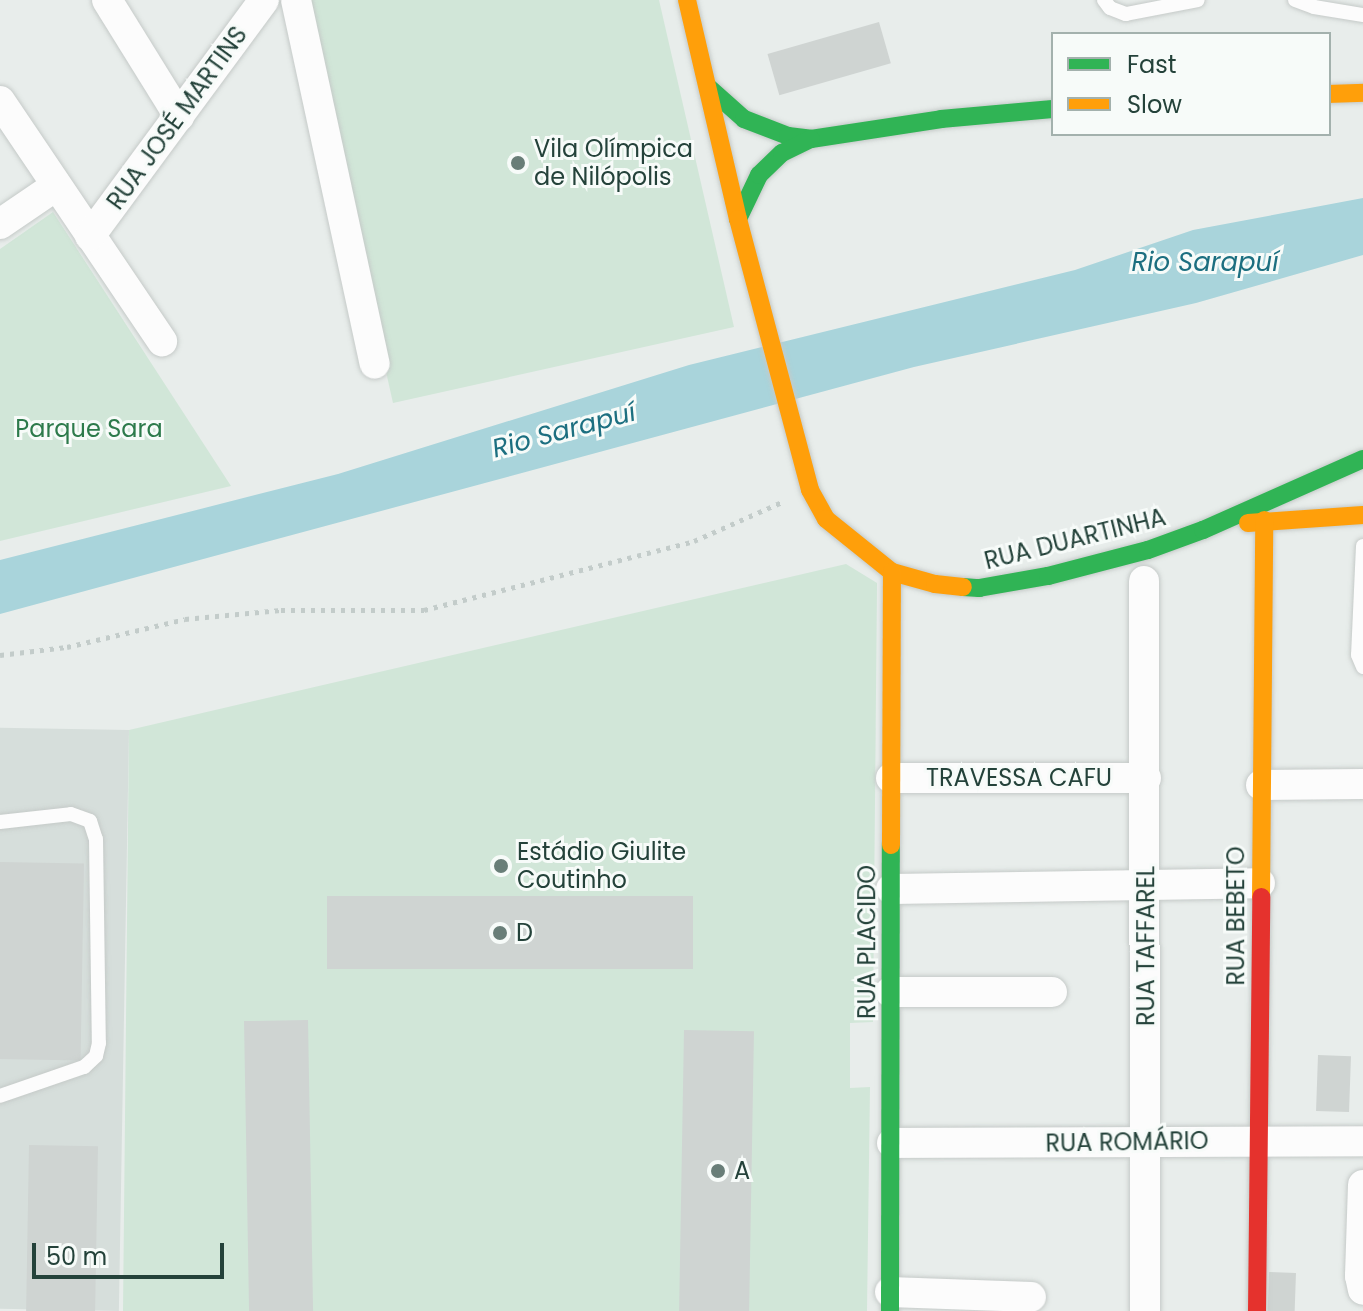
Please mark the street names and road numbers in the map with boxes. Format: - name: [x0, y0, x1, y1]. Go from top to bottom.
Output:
- street label: RUA JOSÉ MARTINS: [101, 21, 253, 215]
- street label: RUA DUARTINHA: [981, 503, 1169, 575]
- street label: TRAVESSA CAFU: [926, 764, 1112, 792]
- street label: RUA BEBETO: [1222, 846, 1250, 986]
- street label: RUA PLACIDO: [853, 865, 881, 1019]
- street label: RUA TAFFAREL: [1132, 866, 1160, 1026]
- street label: RUA ROMÁRIO: [1045, 1126, 1209, 1158]

